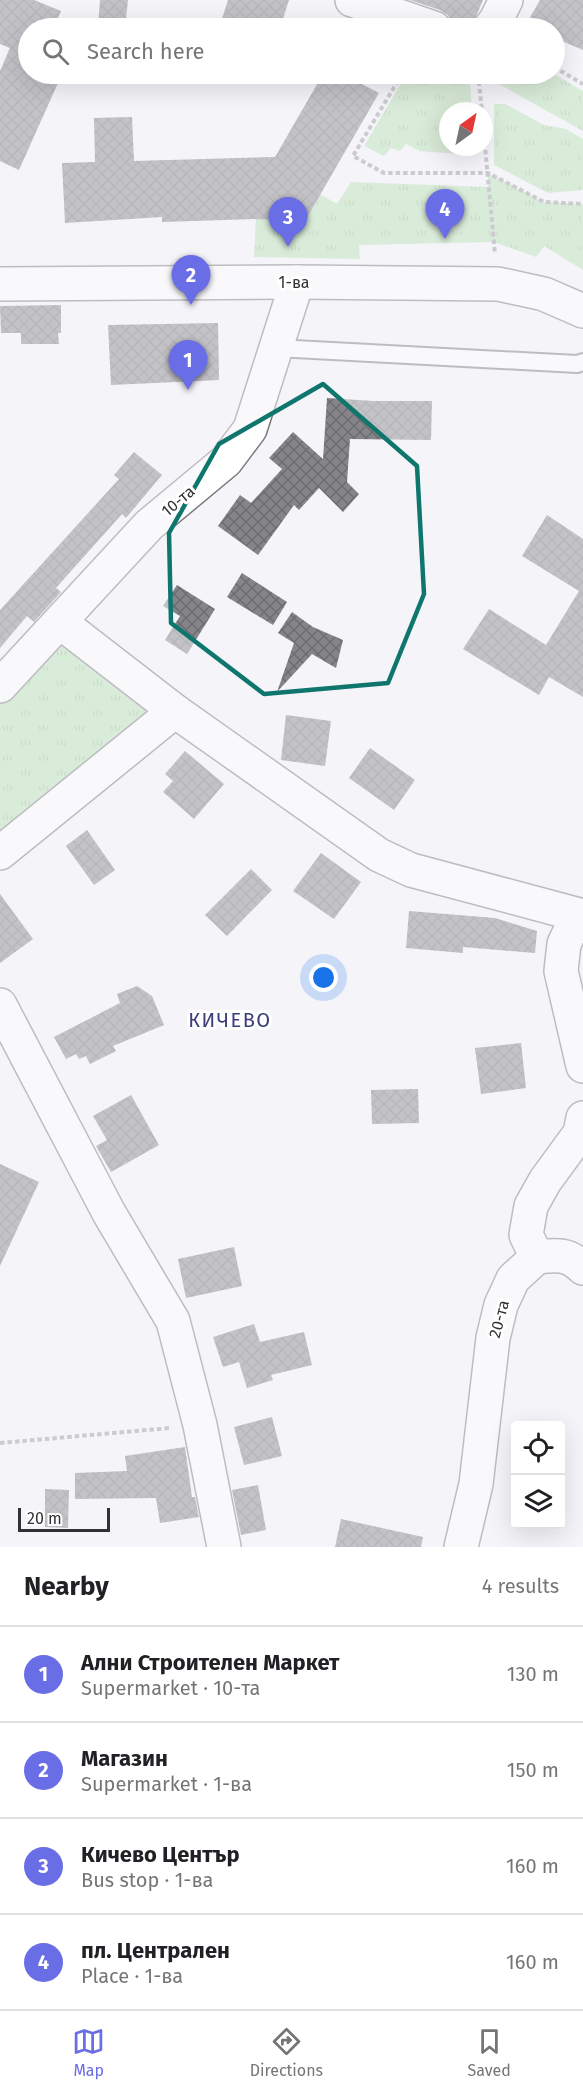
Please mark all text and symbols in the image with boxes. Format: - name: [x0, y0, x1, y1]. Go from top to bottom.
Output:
- search box: [18, 18, 565, 84]
- icon: search: [39, 35, 72, 68]
- text: Search here: [87, 38, 205, 65]
- north arrow: [439, 102, 493, 156]
- pin: 4: [426, 190, 464, 239]
- pin: 3: [268, 198, 308, 247]
- pin: 2: [172, 256, 210, 305]
- street label: 1-ва: [279, 273, 309, 292]
- pin: 1: [168, 340, 207, 390]
- street label: 10-та: [158, 482, 198, 520]
- your location: [309, 963, 338, 992]
- district label: КИЧЕВО: [188, 1008, 272, 1032]
- street label: 20-та: [485, 1298, 513, 1340]
- map controls: [511, 1421, 565, 1529]
- button: locate: [511, 1421, 565, 1475]
- button: layers: [511, 1475, 565, 1529]
- scale bar: [18, 1505, 110, 1532]
- text: 20 m: [27, 1509, 62, 1528]
- text: Nearby: [24, 1571, 109, 1602]
- text: 4 results: [482, 1574, 559, 1598]
- text: Ални Строителен Маркет: [81, 1649, 339, 1676]
- text: 1: [39, 1662, 48, 1686]
- text: 130 m: [507, 1662, 559, 1686]
- text: Supermarket · 10-та: [81, 1676, 260, 1700]
- text: Магазин: [81, 1745, 168, 1772]
- text: 2: [38, 1758, 49, 1782]
- text: 150 m: [507, 1758, 559, 1782]
- text: Supermarket · 1-ва: [81, 1772, 252, 1796]
- text: Кичево Център: [81, 1841, 240, 1868]
- text: 3: [38, 1854, 49, 1878]
- text: 160 m: [506, 1854, 559, 1878]
- text: Bus stop · 1-ва: [81, 1868, 213, 1892]
- text: пл. Централен: [81, 1937, 230, 1964]
- text: 4: [38, 1950, 49, 1974]
- text: 160 m: [506, 1950, 559, 1974]
- text: Place · 1-ва: [81, 1964, 183, 1988]
- tab: Map: [72, 2025, 105, 2080]
- tab: Directions: [250, 2025, 323, 2080]
- tab: Saved: [467, 2025, 511, 2080]

